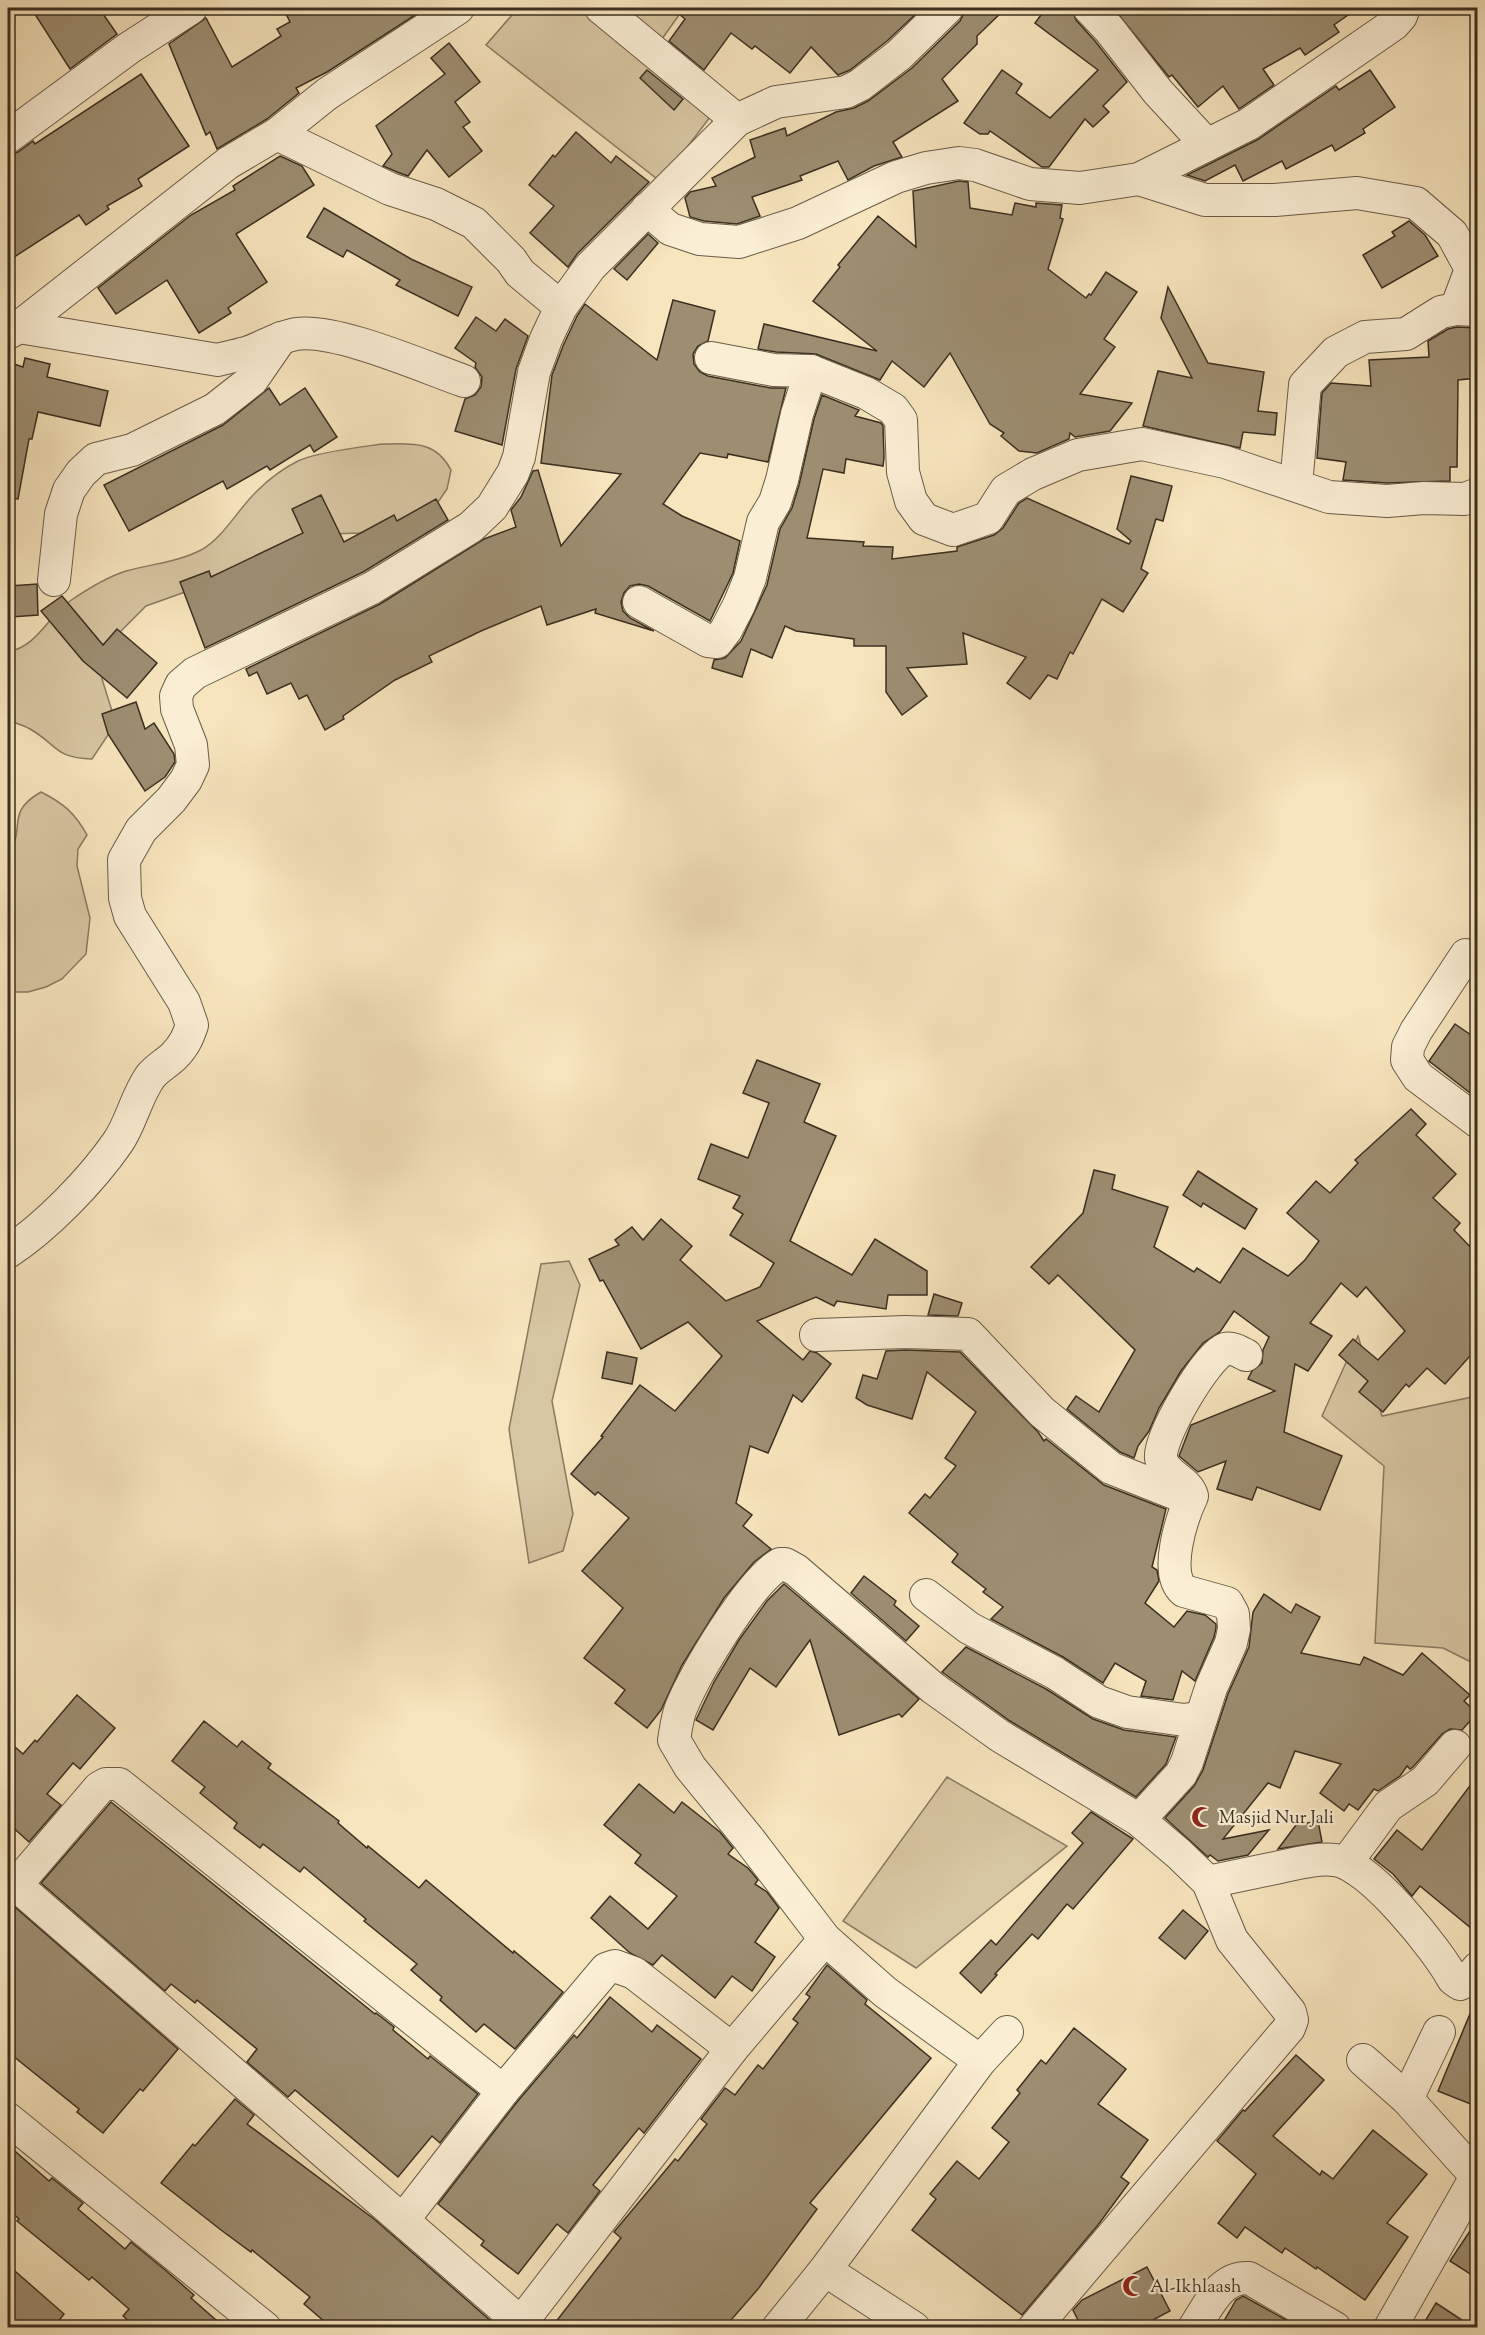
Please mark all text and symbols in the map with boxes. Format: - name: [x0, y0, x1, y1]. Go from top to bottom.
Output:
- mosque icon: Masjid Nur Jali: [1190, 1805, 1214, 1829]
- place label: Masjid Nur Jali: [1219, 1806, 1334, 1832]
- mosque icon: Al-Ikhlaash: [1121, 2274, 1145, 2298]
- place label: Al-Ikhlaash: [1150, 2275, 1242, 2301]

